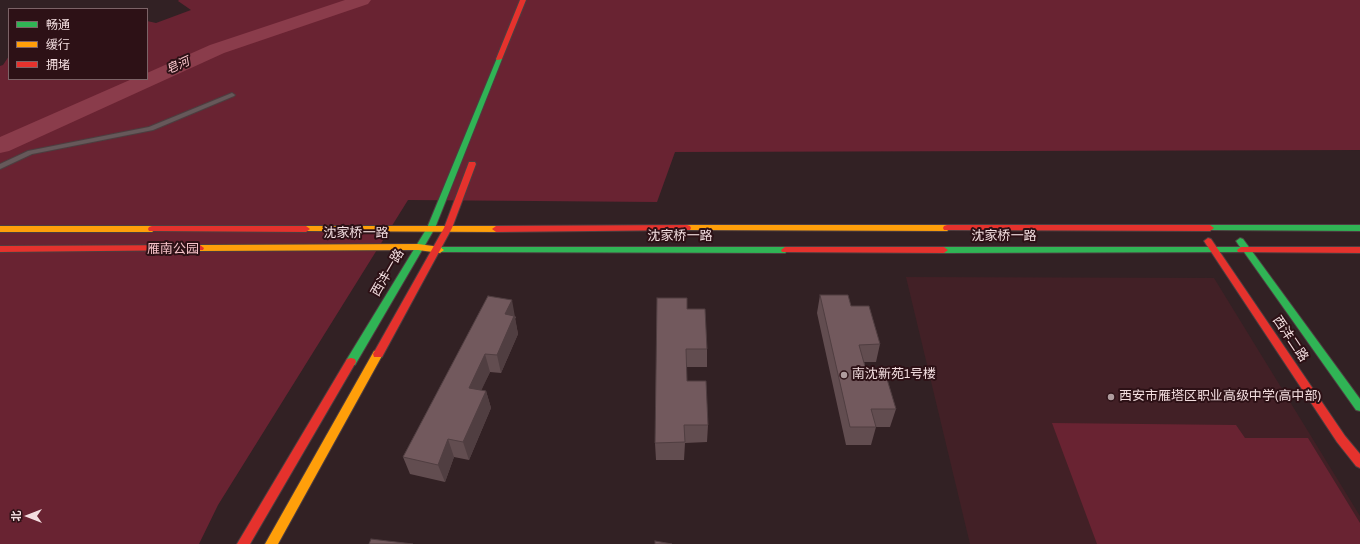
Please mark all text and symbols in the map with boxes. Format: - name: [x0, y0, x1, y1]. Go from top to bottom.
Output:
- legend: [8, 8, 148, 80]
- text: 畅通: [46, 17, 70, 33]
- text: 缓行: [46, 37, 70, 53]
- water label: 皂河: [164, 55, 192, 77]
- text: 拥堵: [46, 57, 70, 73]
- street label: 沈家桥一路: [324, 226, 388, 242]
- street label: 沈家桥一路: [648, 229, 712, 245]
- street label: 沈家桥一路: [972, 229, 1036, 245]
- park label: 雁南公园: [147, 242, 199, 258]
- street label: 西沣一路: [368, 247, 408, 299]
- street label: 西沣二路: [1269, 313, 1311, 365]
- place label: 南沈新苑1号楼: [852, 367, 936, 383]
- marker: 南沈新苑1号楼: [839, 370, 849, 380]
- place label: 西安市雁塔区职业高级中学(高中部): [1119, 389, 1321, 405]
- marker: 西安市雁塔区职业高级中学(高中部): [1106, 392, 1116, 402]
- north arrow: [8, 496, 48, 536]
- text: 北: [9, 511, 23, 522]

